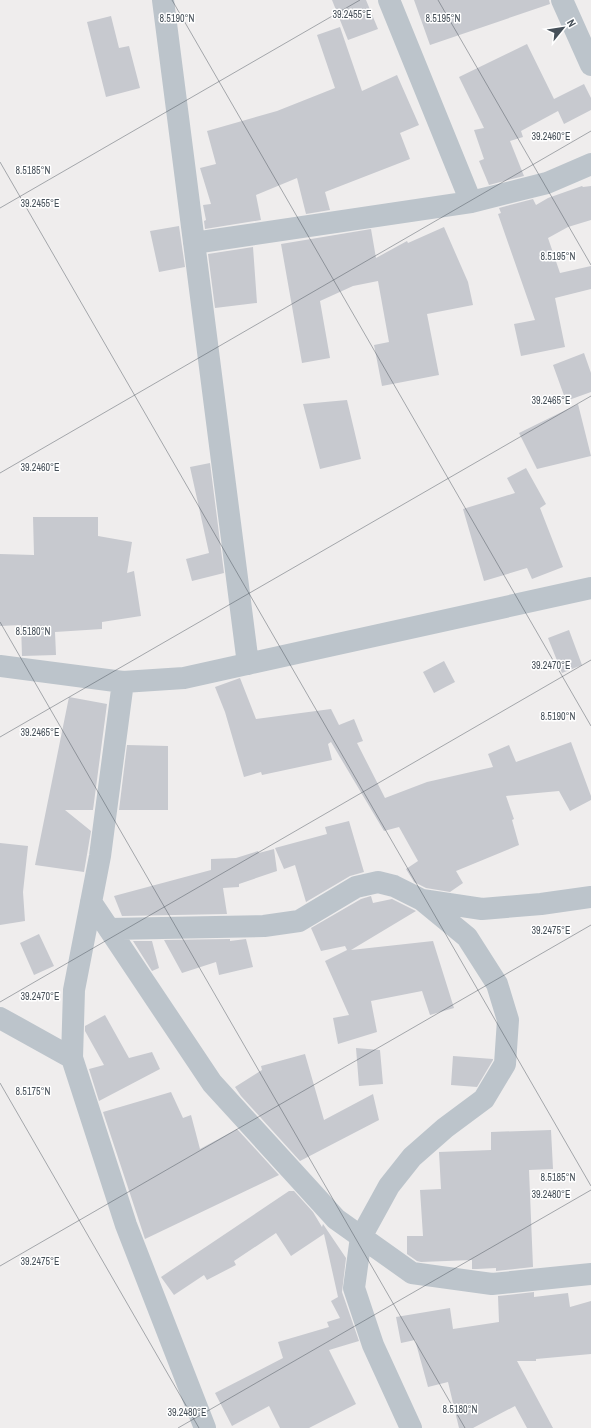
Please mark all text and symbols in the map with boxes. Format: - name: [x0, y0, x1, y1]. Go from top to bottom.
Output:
- text: 39.2455°E: [332, 8, 372, 21]
- north arrow: [543, 8, 583, 48]
- text: 8.5190°N: [160, 12, 195, 25]
- text: 8.5195°N: [426, 12, 461, 25]
- text: N: [564, 17, 579, 29]
- text: 39.2460°E: [531, 130, 571, 143]
- text: 8.5185°N: [16, 164, 51, 177]
- text: 39.2455°E: [20, 197, 60, 210]
- text: 8.5195°N: [541, 250, 576, 263]
- text: 39.2465°E: [531, 394, 571, 407]
- text: 39.2460°E: [20, 461, 60, 474]
- text: 8.5180°N: [16, 625, 51, 638]
- text: 39.2470°E: [531, 659, 571, 672]
- text: 8.5190°N: [541, 710, 576, 723]
- text: 39.2465°E: [20, 726, 60, 739]
- text: 39.2475°E: [531, 924, 571, 937]
- text: 39.2470°E: [20, 990, 60, 1003]
- text: 8.5175°N: [16, 1085, 51, 1098]
- text: 8.5185°N: [541, 1171, 576, 1184]
- text: 39.2480°E: [531, 1188, 571, 1201]
- text: 39.2475°E: [20, 1255, 60, 1268]
- text: 8.5180°N: [443, 1403, 478, 1416]
- text: 39.2480°E: [167, 1406, 207, 1419]

